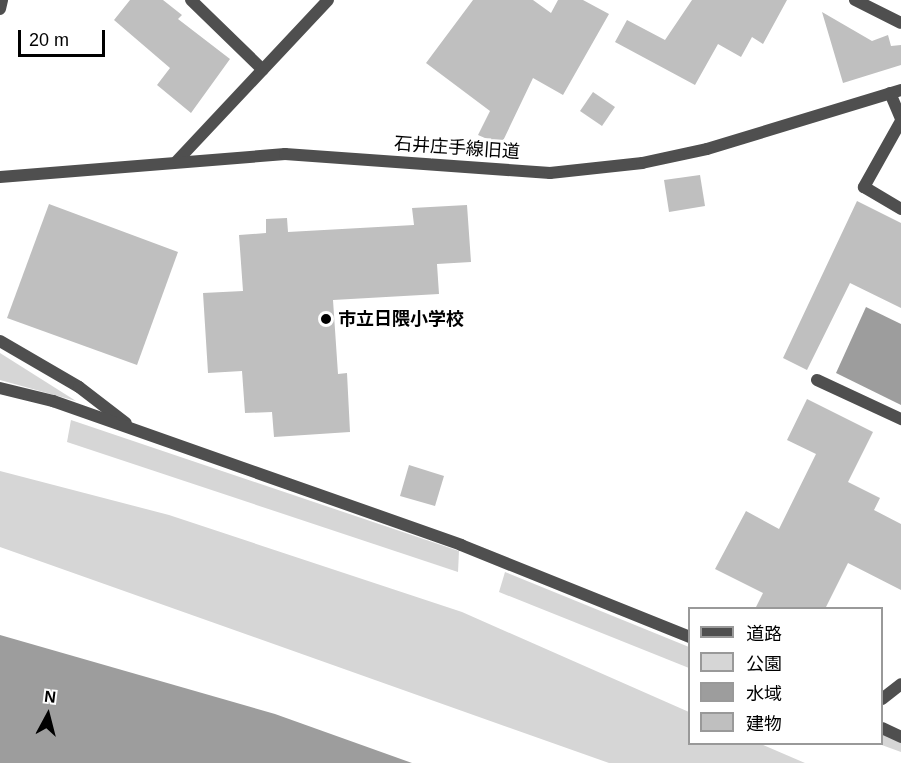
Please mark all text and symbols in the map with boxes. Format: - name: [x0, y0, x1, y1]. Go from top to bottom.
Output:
- scale bar: [21, 18, 108, 56]
- text: 20 m: [29, 30, 69, 50]
- street label: 石井庄手線旧道: [393, 133, 521, 163]
- place label: 市立日隈小学校: [338, 308, 464, 330]
- marker: 市立日隈小学校: [319, 312, 333, 326]
- legend: [688, 607, 883, 745]
- text: 道路: [746, 624, 782, 644]
- text: 公園: [746, 654, 782, 674]
- text: 水域: [746, 684, 782, 704]
- north arrow: [18, 685, 78, 745]
- text: N: [43, 687, 57, 706]
- text: 建物: [746, 714, 782, 734]

